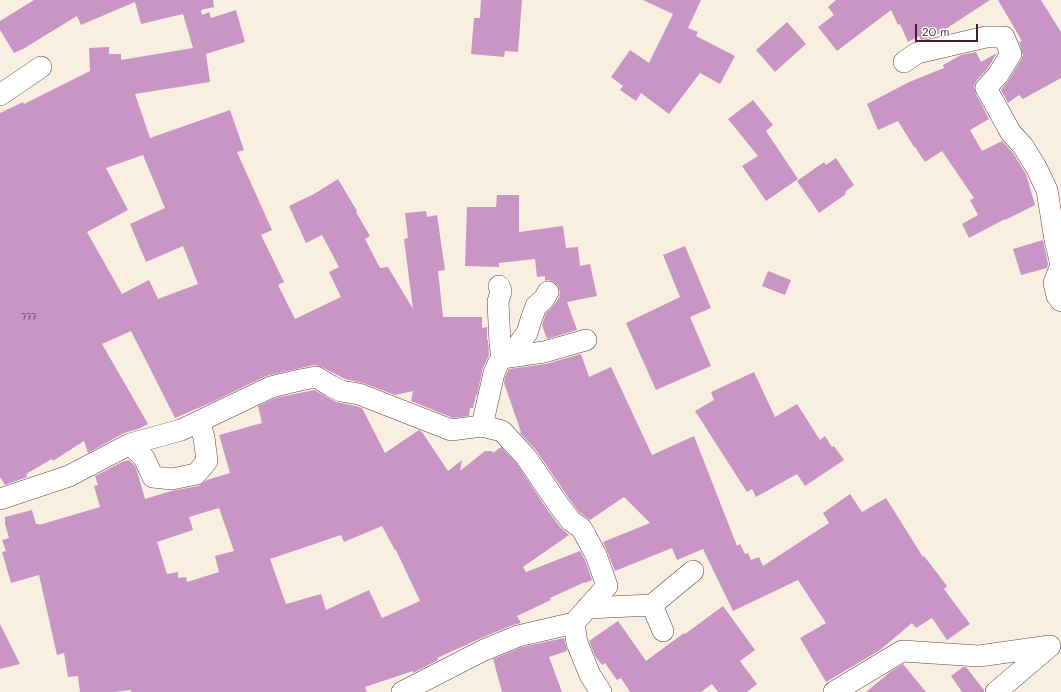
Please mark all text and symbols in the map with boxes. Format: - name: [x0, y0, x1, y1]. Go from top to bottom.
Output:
- scale bar: [917, 16, 980, 42]
- text: 20 m: [922, 23, 950, 39]
- house number: 777: [21, 312, 37, 322]

